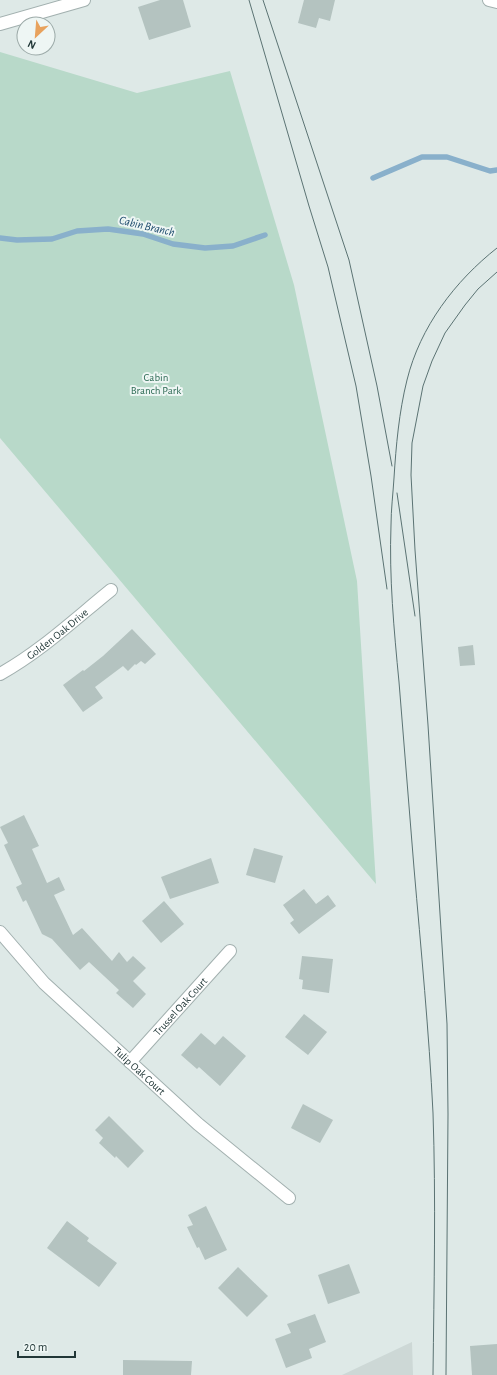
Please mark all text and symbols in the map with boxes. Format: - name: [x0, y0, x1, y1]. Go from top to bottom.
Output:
- north arrow: [16, 16, 56, 56]
- text: N: [26, 38, 38, 51]
- water label: Cabin Branch: [118, 214, 176, 238]
- park label: Cabin Branch Park: [131, 372, 181, 396]
- street label: Golden Oak Drive: [25, 607, 90, 662]
- street label: Trussel Oak Court: [152, 975, 210, 1038]
- street label: Tulip Oak Court: [111, 1045, 167, 1097]
- scale bar: [18, 1333, 75, 1359]
- text: 20 m: [24, 1341, 47, 1353]

